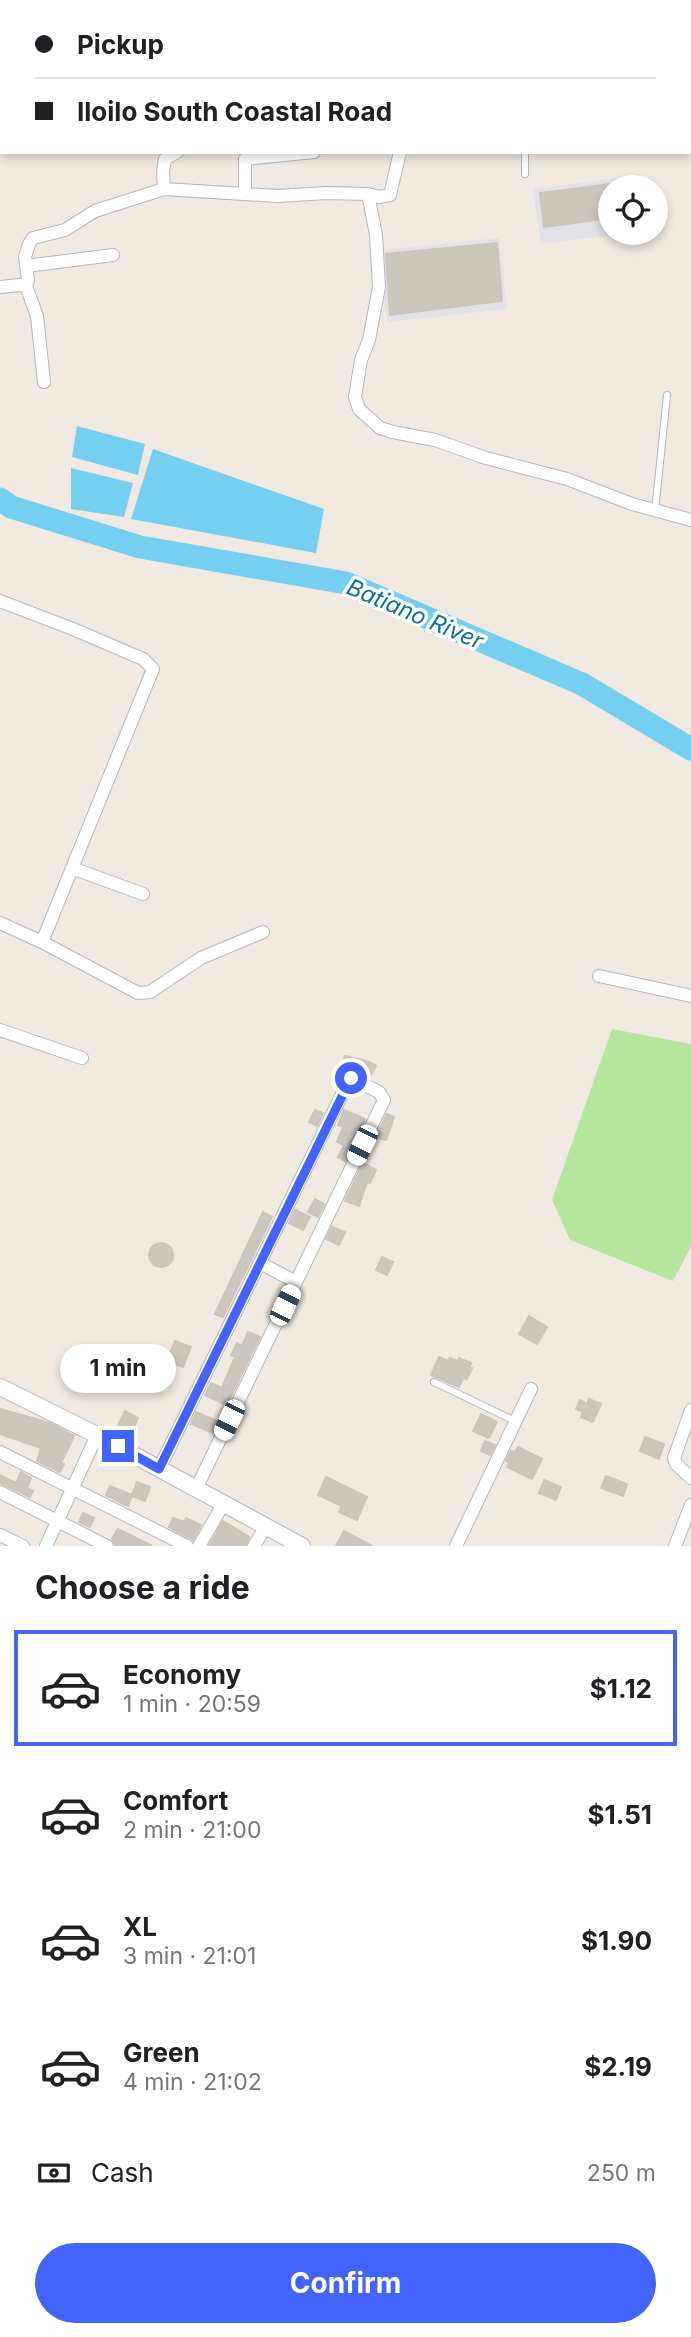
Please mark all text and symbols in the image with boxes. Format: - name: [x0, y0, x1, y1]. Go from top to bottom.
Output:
- text: Pickup: [77, 29, 164, 60]
- text: Iloilo South Coastal Road: [77, 96, 392, 127]
- map controls: [598, 175, 668, 245]
- button: locate: [598, 175, 668, 245]
- water label: Batiano River: [343, 573, 488, 656]
- route start: [335, 1062, 367, 1094]
- car: [344, 1122, 381, 1168]
- car: [267, 1282, 304, 1328]
- callout: 1 min: [60, 1344, 176, 1394]
- text: 1 min: [90, 1354, 146, 1382]
- car: [211, 1397, 248, 1443]
- route end: [102, 1430, 134, 1462]
- text: Choose a ride: [35, 1568, 250, 1607]
- icon: car: [39, 1657, 102, 1720]
- text: Economy: [123, 1659, 241, 1690]
- text: $1.12: [590, 1673, 652, 1704]
- text: 1 min · 20:59: [123, 1690, 261, 1718]
- icon: car: [39, 1783, 102, 1846]
- text: Comfort: [123, 1785, 228, 1816]
- text: $1.51: [587, 1799, 652, 1830]
- text: 2 min · 21:00: [123, 1816, 261, 1844]
- icon: car: [39, 1909, 102, 1972]
- text: XL: [123, 1911, 157, 1942]
- text: $1.90: [581, 1925, 652, 1956]
- text: 3 min · 21:01: [123, 1942, 256, 1970]
- icon: car: [39, 2035, 102, 2098]
- text: Green: [123, 2037, 200, 2068]
- text: $2.19: [584, 2051, 652, 2082]
- text: 4 min · 21:02: [123, 2068, 262, 2096]
- icon: cash: [35, 2154, 73, 2192]
- text: Cash: [91, 2157, 154, 2188]
- text: 250 m: [587, 2159, 656, 2187]
- button: Confirm: [35, 2243, 656, 2323]

